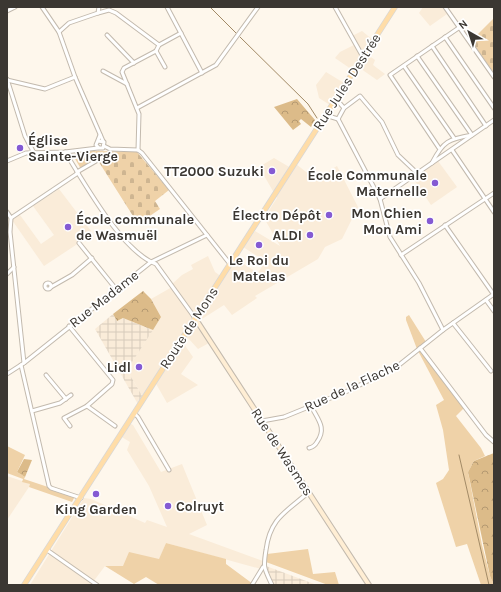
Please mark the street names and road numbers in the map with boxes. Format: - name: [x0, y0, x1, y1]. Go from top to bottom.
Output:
- street label: Rue Jules Destrée: [309, 30, 385, 134]
- street label: Rue Madame: [66, 267, 142, 331]
- street label: Route de Mons: [156, 284, 222, 372]
- street label: Rue de la Flache: [302, 356, 402, 416]
- street label: Rue de Wasmes: [247, 405, 317, 499]

